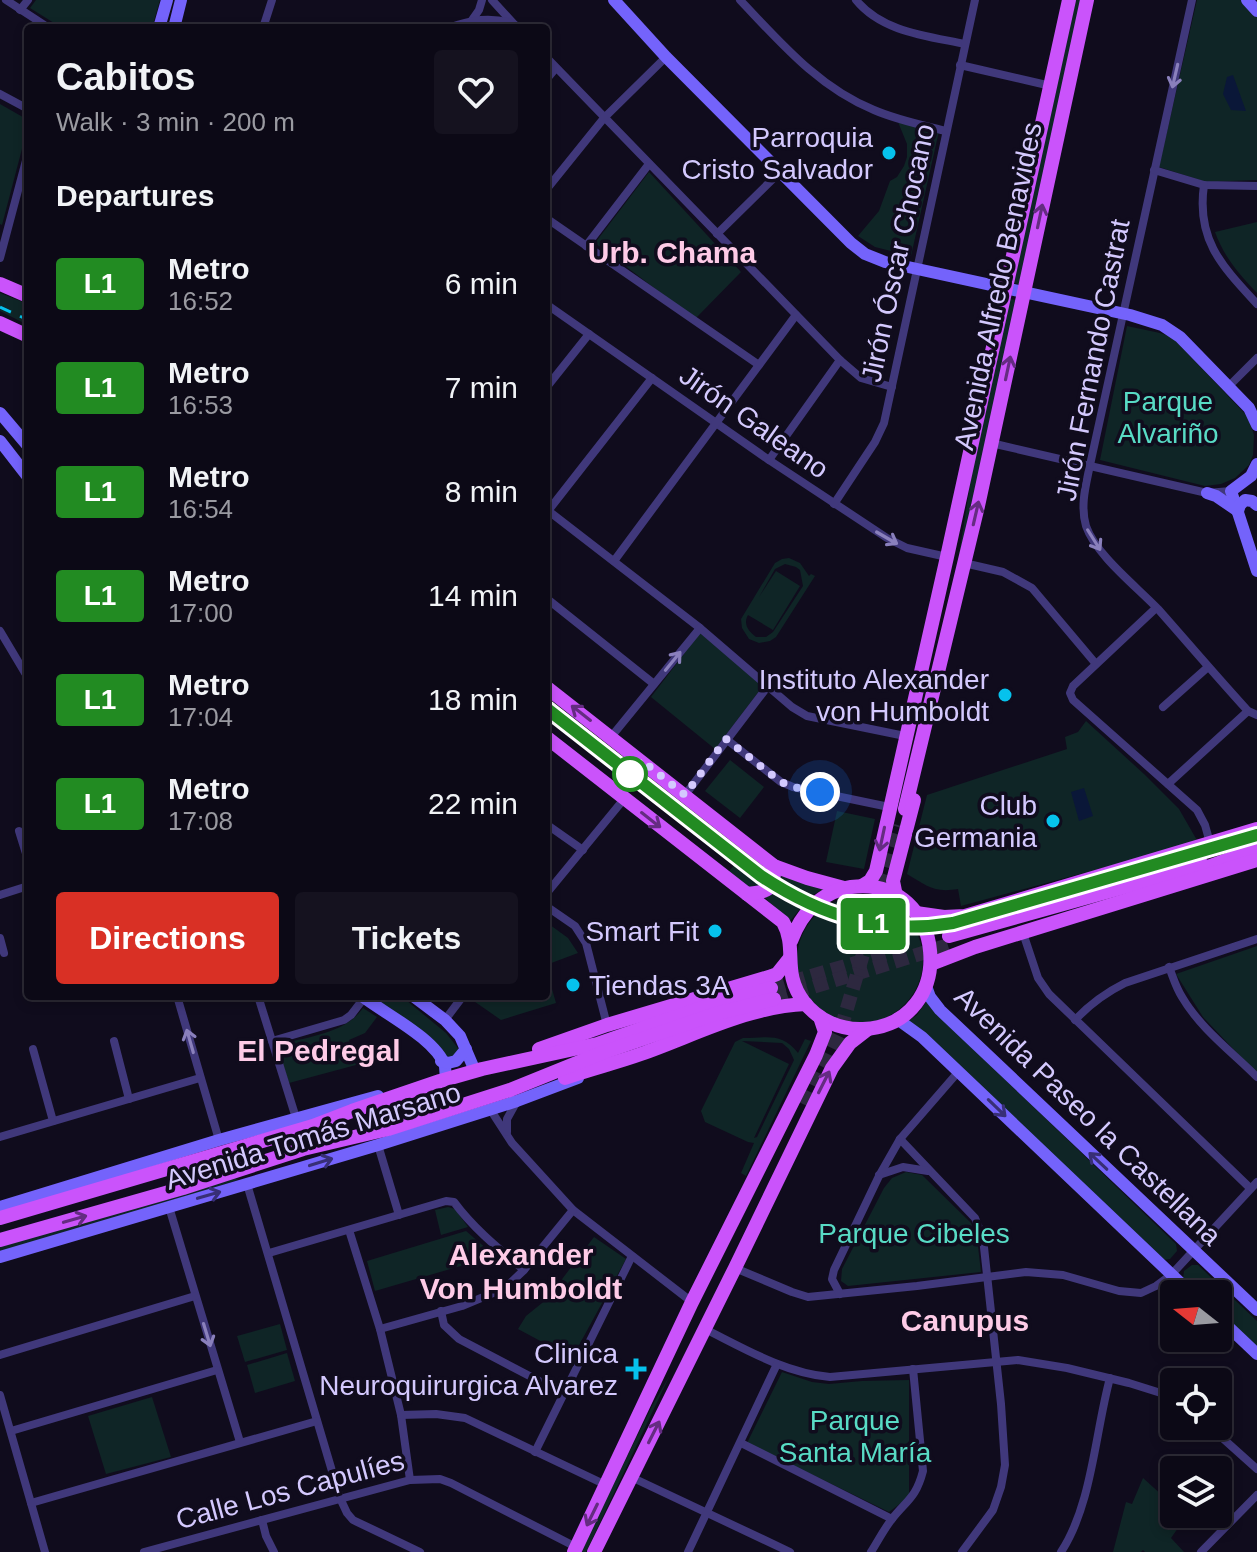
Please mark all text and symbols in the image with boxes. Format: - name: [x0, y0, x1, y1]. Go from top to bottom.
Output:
- button: heart: [434, 50, 518, 134]
- text: Cabitos: [56, 56, 195, 98]
- one-way arrow: [1167, 63, 1182, 88]
- text: Walk · 3 min · 200 m: [56, 107, 295, 137]
- street label: Avenida Alfredo Benavides: [948, 119, 1048, 453]
- street label: Jirón Óscar Chocano: [855, 121, 941, 385]
- place label: Parroquia Cristo Salvador: [682, 122, 873, 185]
- marker: Parroquia Cristo Salvador: [880, 144, 898, 162]
- text: Departures: [56, 179, 214, 212]
- one-way arrow: [1033, 204, 1048, 229]
- street label: Jirón Fernando Castrat: [1050, 216, 1136, 504]
- district label: Urb. Chama: [588, 236, 756, 269]
- text: Metro: [168, 252, 250, 285]
- text: 6 min: [445, 267, 518, 300]
- text: L1: [84, 268, 116, 299]
- text: 16:52: [168, 286, 233, 316]
- one-way arrow: [1001, 355, 1016, 381]
- text: Metro: [168, 356, 250, 389]
- street label: Jirón Galeano: [674, 359, 834, 485]
- text: 7 min: [445, 371, 518, 404]
- text: L1: [84, 372, 116, 403]
- park label: Parque Alvariño: [1117, 386, 1219, 449]
- text: 16:53: [168, 390, 233, 420]
- text: Metro: [168, 460, 250, 493]
- text: 8 min: [445, 475, 518, 508]
- text: L1: [84, 476, 116, 507]
- text: 16:54: [168, 494, 233, 524]
- one-way arrow: [969, 500, 984, 526]
- one-way arrow: [1086, 528, 1103, 550]
- one-way arrow: [875, 530, 898, 546]
- text: Metro: [168, 564, 250, 597]
- text: 14 min: [428, 579, 518, 612]
- text: L1: [84, 580, 116, 611]
- text: 17:00: [168, 598, 233, 628]
- one-way arrow: [664, 651, 682, 672]
- place label: Instituto Alexander von Humboldt: [759, 664, 989, 727]
- text: Metro: [168, 668, 250, 701]
- text: 18 min: [428, 683, 518, 716]
- text: L1: [84, 684, 116, 715]
- marker: Instituto Alexander von Humboldt: [996, 686, 1014, 704]
- text: 17:04: [168, 702, 233, 732]
- one-way arrow: [570, 705, 592, 722]
- unlabelled marker: [613, 757, 647, 791]
- text: Metro: [168, 772, 250, 805]
- your location: [800, 772, 840, 812]
- text: 22 min: [428, 787, 518, 820]
- text: L1: [84, 788, 116, 819]
- place label: Club Germania: [914, 790, 1037, 853]
- text: 17:08: [168, 806, 233, 836]
- one-way arrow: [640, 812, 661, 829]
- marker: Club Germania: [1044, 812, 1062, 830]
- one-way arrow: [874, 826, 889, 852]
- button: Directions: [56, 892, 279, 984]
- button: Tickets: [295, 892, 518, 984]
- line badge: L1: [837, 898, 909, 950]
- text: L1: [857, 908, 889, 939]
- place label: Smart Fit: [585, 916, 699, 947]
- marker: Smart Fit: [706, 922, 724, 940]
- place label: Tiendas 3A: [589, 970, 730, 1001]
- marker: Tiendas 3A: [564, 976, 582, 994]
- street label: Avenida Paseo la Castellana: [949, 981, 1228, 1252]
- one-way arrow: [182, 1029, 197, 1055]
- district label: El Pedregal: [237, 1034, 401, 1067]
- one-way arrow: [817, 1071, 833, 1095]
- street label: Avenida Tomás Marsano: [162, 1076, 464, 1196]
- one-way arrow: [987, 1098, 1007, 1117]
- one-way arrow: [1089, 1152, 1109, 1170]
- one-way arrow: [309, 1153, 334, 1168]
- one-way arrow: [196, 1187, 221, 1201]
- one-way arrow: [62, 1211, 87, 1225]
- park label: Parque Cibeles: [818, 1218, 1010, 1249]
- district label: Alexander Von Humboldt: [420, 1238, 622, 1305]
- north arrow: [1160, 1280, 1232, 1352]
- map controls: [1160, 1280, 1232, 1528]
- district label: Canupus: [901, 1304, 1029, 1337]
- one-way arrow: [200, 1322, 215, 1348]
- place label: Clinica Neuroquirurgica Alvarez: [319, 1338, 618, 1401]
- marker: Clinica Neuroquirurgica Alvarez: [625, 1358, 647, 1380]
- button: locate: [1160, 1368, 1232, 1440]
- park label: Parque Santa María: [779, 1405, 932, 1468]
- one-way arrow: [646, 1420, 662, 1444]
- street label: Calle Los Capulíes: [172, 1445, 408, 1535]
- button: layers: [1160, 1456, 1232, 1528]
- one-way arrow: [584, 1502, 599, 1526]

